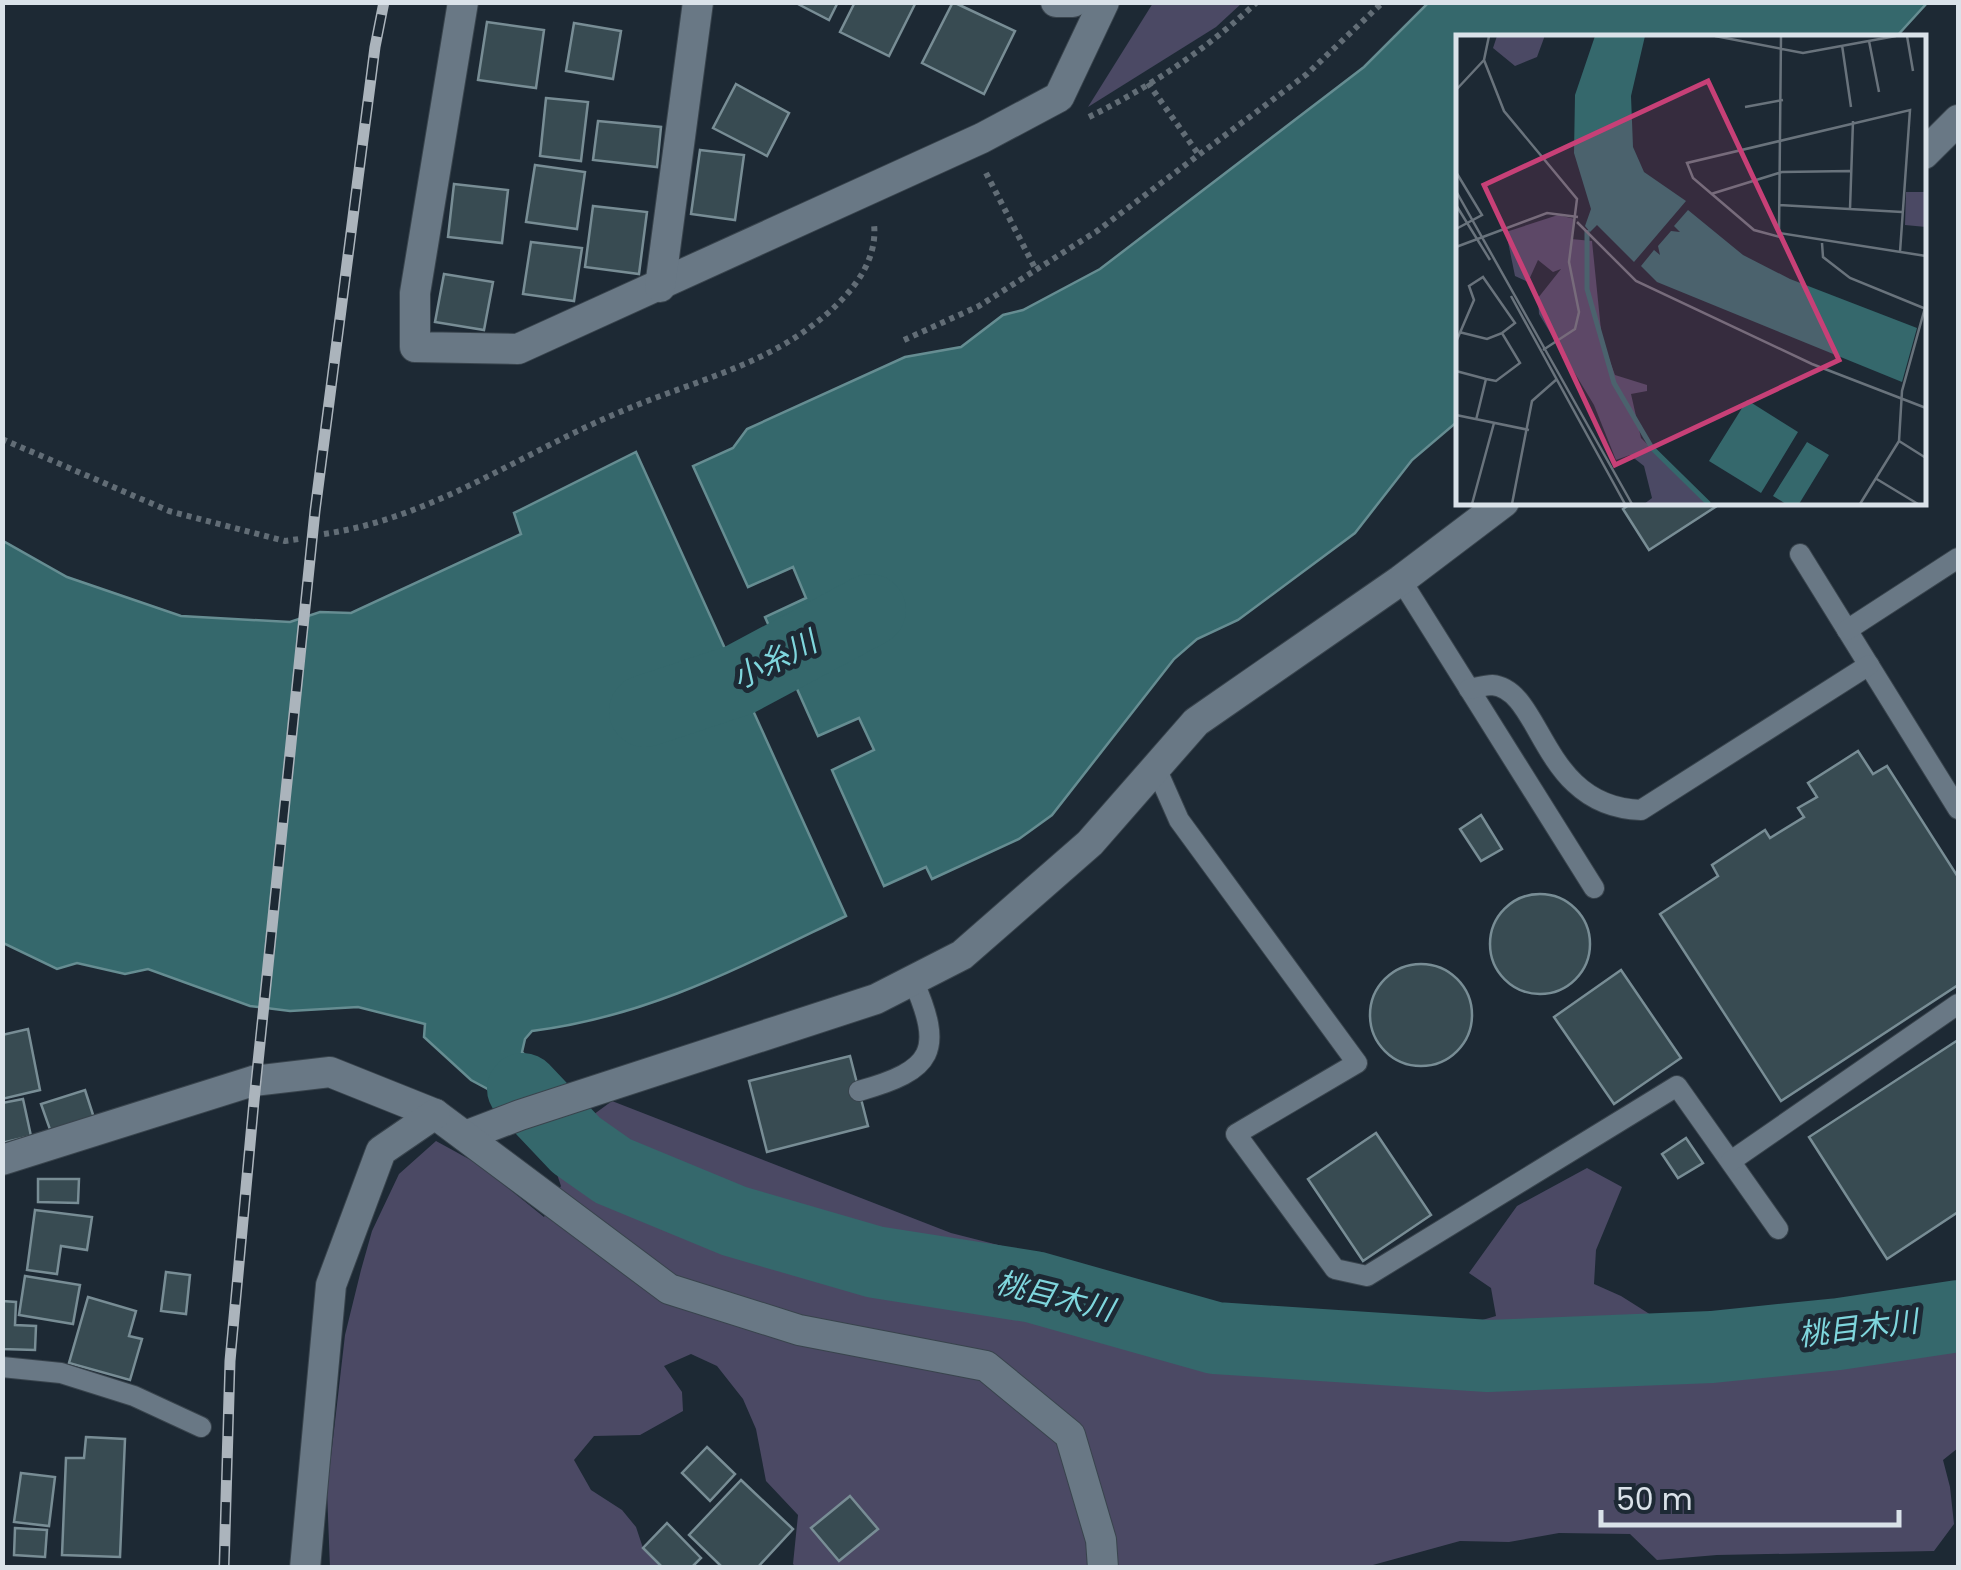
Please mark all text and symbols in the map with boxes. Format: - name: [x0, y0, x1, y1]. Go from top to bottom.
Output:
- inset map: [1456, 35, 1926, 505]
- water label: 小糸川: [724, 619, 827, 700]
- water label: 桃目木川: [992, 1261, 1121, 1332]
- water label: 桃目木川: [1796, 1299, 1923, 1357]
- scale bar: [1601, 1465, 1898, 1527]
- text: 50 m: [1616, 1478, 1693, 1521]

